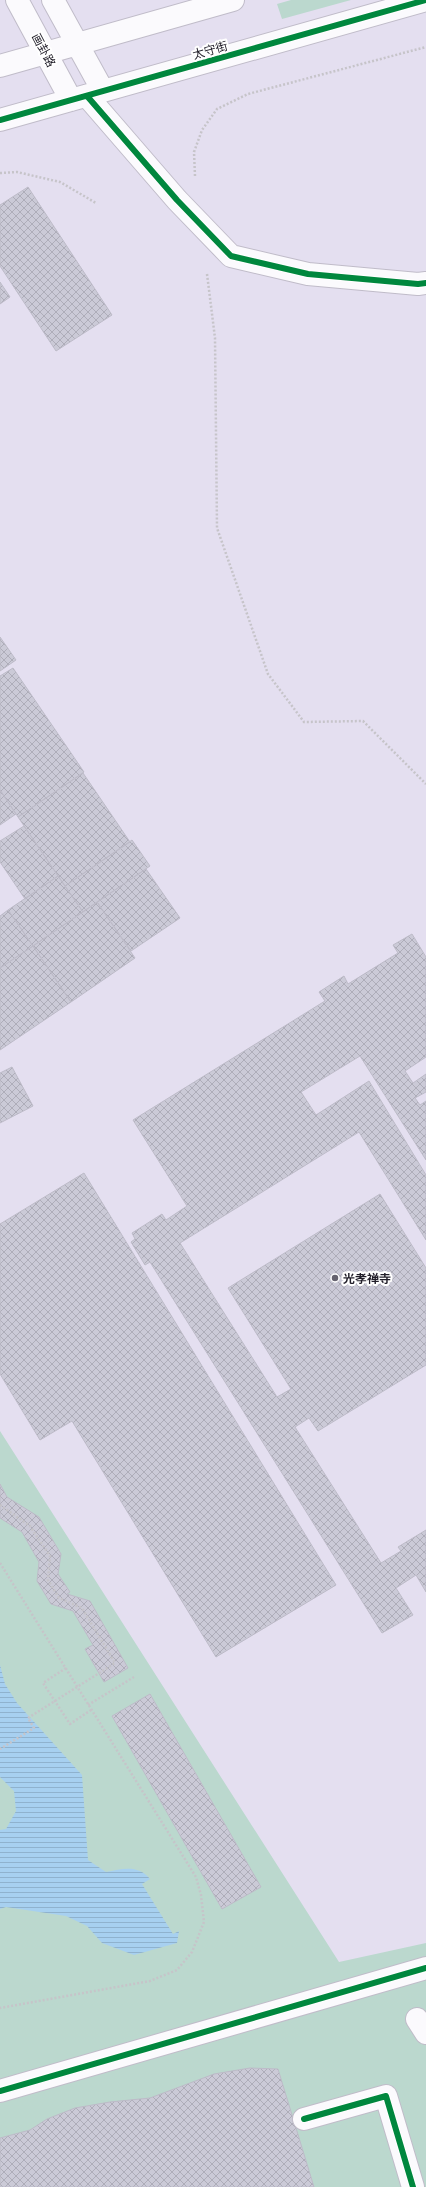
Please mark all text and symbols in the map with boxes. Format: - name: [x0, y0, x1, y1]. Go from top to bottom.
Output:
- street label: 画卦路: [29, 31, 59, 69]
- street label: 太守街: [191, 38, 229, 62]
- place label: 光孝禅寺: [343, 1271, 391, 1286]
- marker: 光孝禅寺: [330, 1273, 340, 1283]

